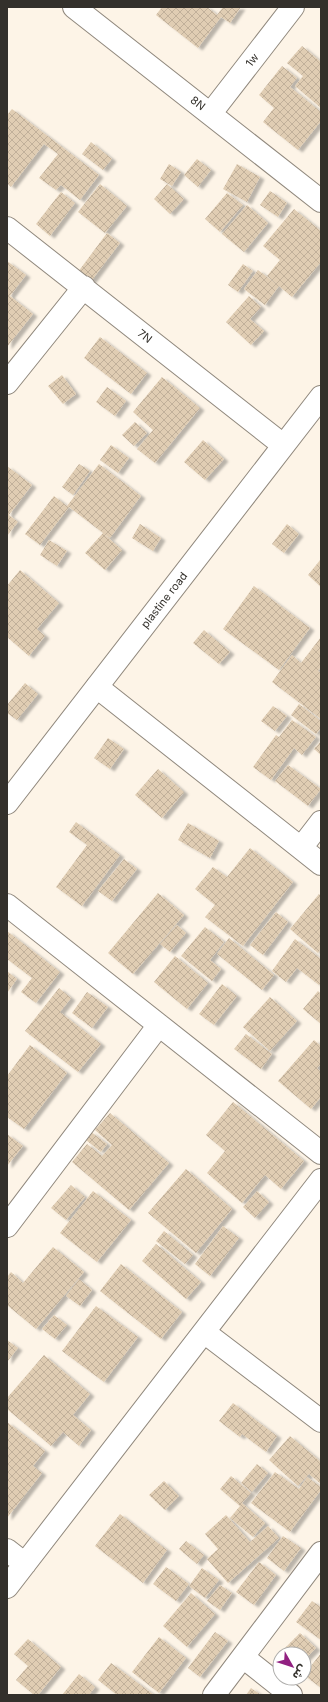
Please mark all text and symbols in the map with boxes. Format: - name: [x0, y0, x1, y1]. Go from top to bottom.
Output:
- street label: 1w: [242, 50, 262, 70]
- street label: 8N: [188, 93, 208, 113]
- street label: 7N: [135, 326, 155, 346]
- street label: plastine road: [138, 569, 190, 631]
- north arrow: [272, 1646, 312, 1686]
- text: ش: [290, 1662, 310, 1683]

